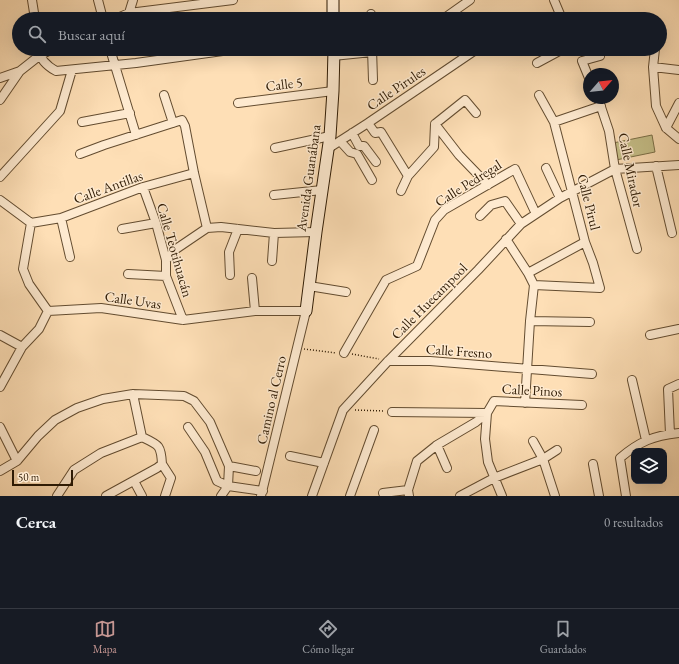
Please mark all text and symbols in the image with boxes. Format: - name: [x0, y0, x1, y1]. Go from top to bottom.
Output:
- search box: [12, 12, 667, 56]
- icon: search: [26, 23, 48, 45]
- text: Buscar aquí: [58, 25, 125, 44]
- street label: Calle Pirules: [363, 62, 429, 114]
- north arrow: [583, 68, 619, 104]
- street label: Calle 5: [264, 73, 304, 95]
- street label: Avenida Guanábana: [291, 123, 324, 234]
- street label: Calle Mirador: [614, 131, 648, 209]
- street label: Calle Pedregal: [431, 155, 505, 211]
- street label: Calle Antillas: [71, 166, 145, 208]
- street label: Calle Pirul: [573, 172, 605, 232]
- street label: Calle Teotihuacán: [153, 201, 197, 300]
- street label: Calle Huecampool: [387, 259, 471, 343]
- street label: Calle Uvas: [104, 287, 163, 313]
- street label: Calle Fresno: [425, 340, 493, 362]
- street label: Camino al Cerro: [252, 354, 290, 446]
- street label: Calle Pinos: [501, 379, 563, 401]
- map controls: [631, 448, 667, 484]
- button: layers: [631, 448, 667, 484]
- scale bar: [12, 468, 73, 487]
- text: 50 m: [18, 470, 39, 484]
- text: Cerca: [16, 511, 56, 533]
- text: 0 resultados: [604, 514, 663, 531]
- tab: Mapa: [93, 618, 117, 656]
- tab: Cómo llegar: [302, 618, 354, 656]
- tab: Guardados: [540, 618, 586, 656]

